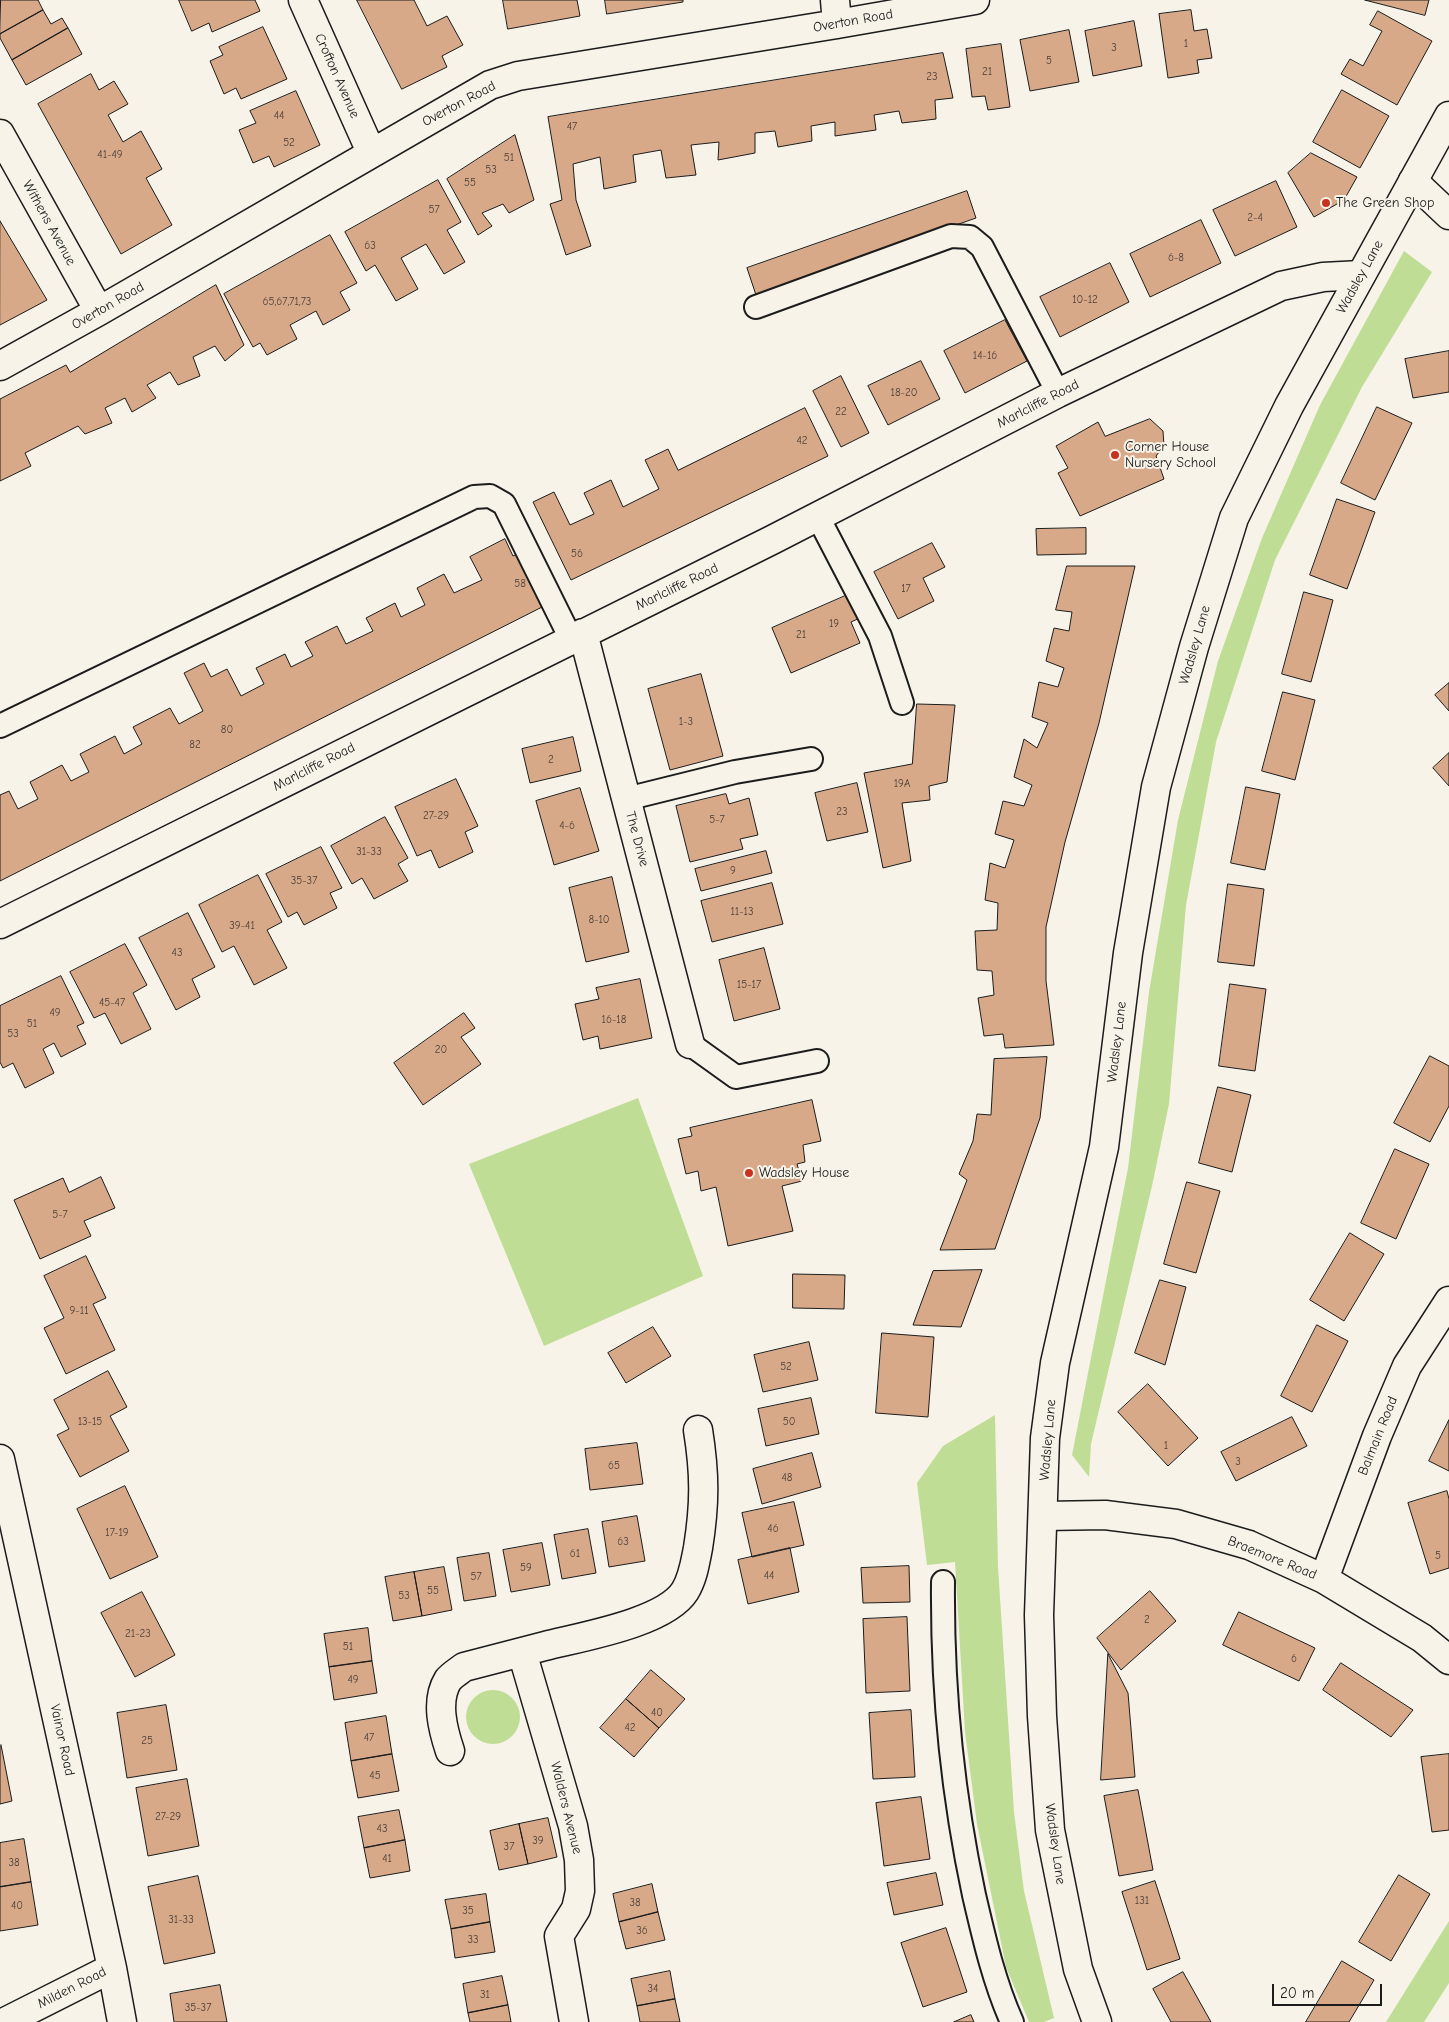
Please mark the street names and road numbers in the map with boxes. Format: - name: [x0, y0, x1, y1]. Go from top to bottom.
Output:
- street label: Overton Road: [812, 6, 894, 36]
- street label: Crofton Avenue: [311, 31, 363, 121]
- street label: Overton Road: [419, 78, 499, 130]
- street label: Withens Avenue: [19, 178, 79, 268]
- street label: Wadsley Lane: [1333, 237, 1387, 317]
- street label: Overton Road: [69, 279, 147, 333]
- street label: Marlcliffe Road: [994, 376, 1082, 432]
- street label: Marlcliffe Road: [633, 560, 721, 614]
- street label: Wadsley Lane: [1176, 604, 1214, 686]
- street label: Marlcliffe Road: [270, 739, 358, 795]
- street label: The Drive: [622, 809, 652, 869]
- street label: Wadsley Lane: [1104, 1001, 1130, 1083]
- street label: Balmain Road: [1355, 1394, 1401, 1478]
- street label: Wadsley Lane: [1036, 1399, 1060, 1481]
- street label: Braemore Road: [1225, 1533, 1319, 1583]
- street label: Vainor Road: [46, 1703, 78, 1777]
- street label: Walders Avenue: [546, 1760, 586, 1856]
- street label: Wadsley Lane: [1041, 1803, 1069, 1885]
- street label: Milden Road: [35, 1963, 109, 2013]

